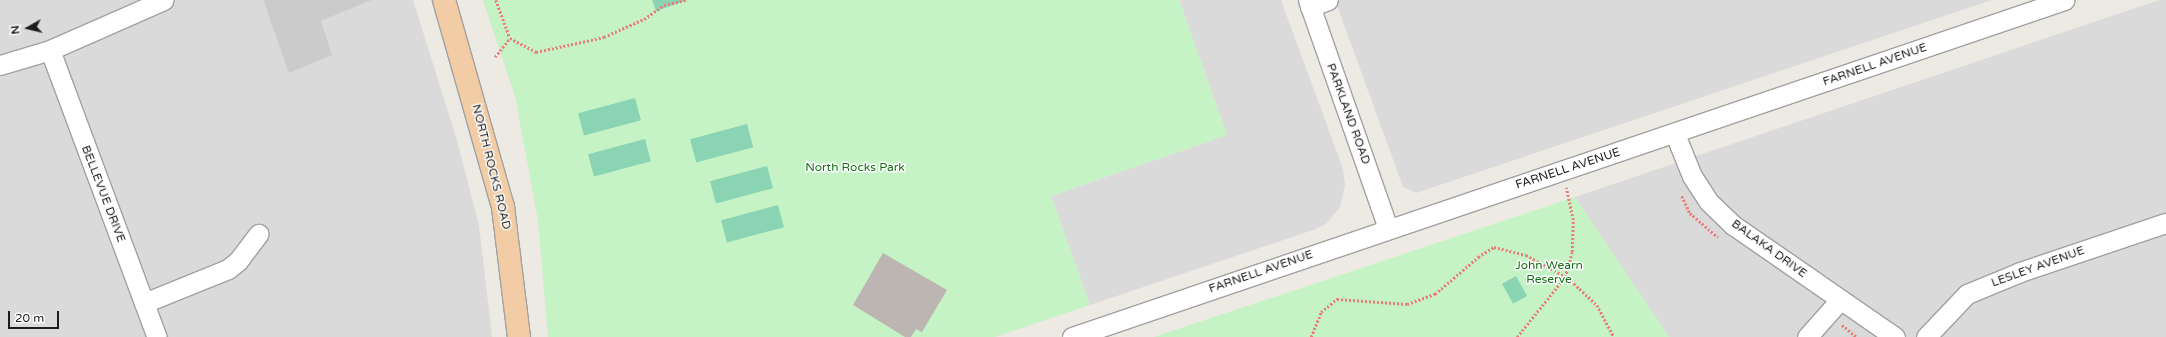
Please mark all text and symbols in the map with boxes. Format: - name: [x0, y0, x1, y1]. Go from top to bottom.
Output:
- north arrow: [8, 8, 48, 48]
- text: N: [9, 24, 23, 35]
- street label: FARNELL AVENUE: [1821, 40, 1929, 90]
- street label: PARKLAND ROAD: [1323, 61, 1373, 167]
- street label: NORTH ROCKS ROAD: [468, 103, 514, 231]
- street label: BELLEVUE DRIVE: [78, 144, 128, 244]
- street label: FARNELL AVENUE: [1514, 145, 1622, 193]
- park label: North Rocks Park: [805, 161, 905, 175]
- street label: BALAKA DRIVE: [1728, 217, 1810, 281]
- street label: LESLEY AVENUE: [1989, 243, 2087, 291]
- street label: FARNELL AVENUE: [1207, 247, 1315, 297]
- park label: John Wearn Reserve: [1515, 259, 1583, 287]
- scale bar: [10, 303, 61, 329]
- text: 20 m: [15, 311, 44, 325]

